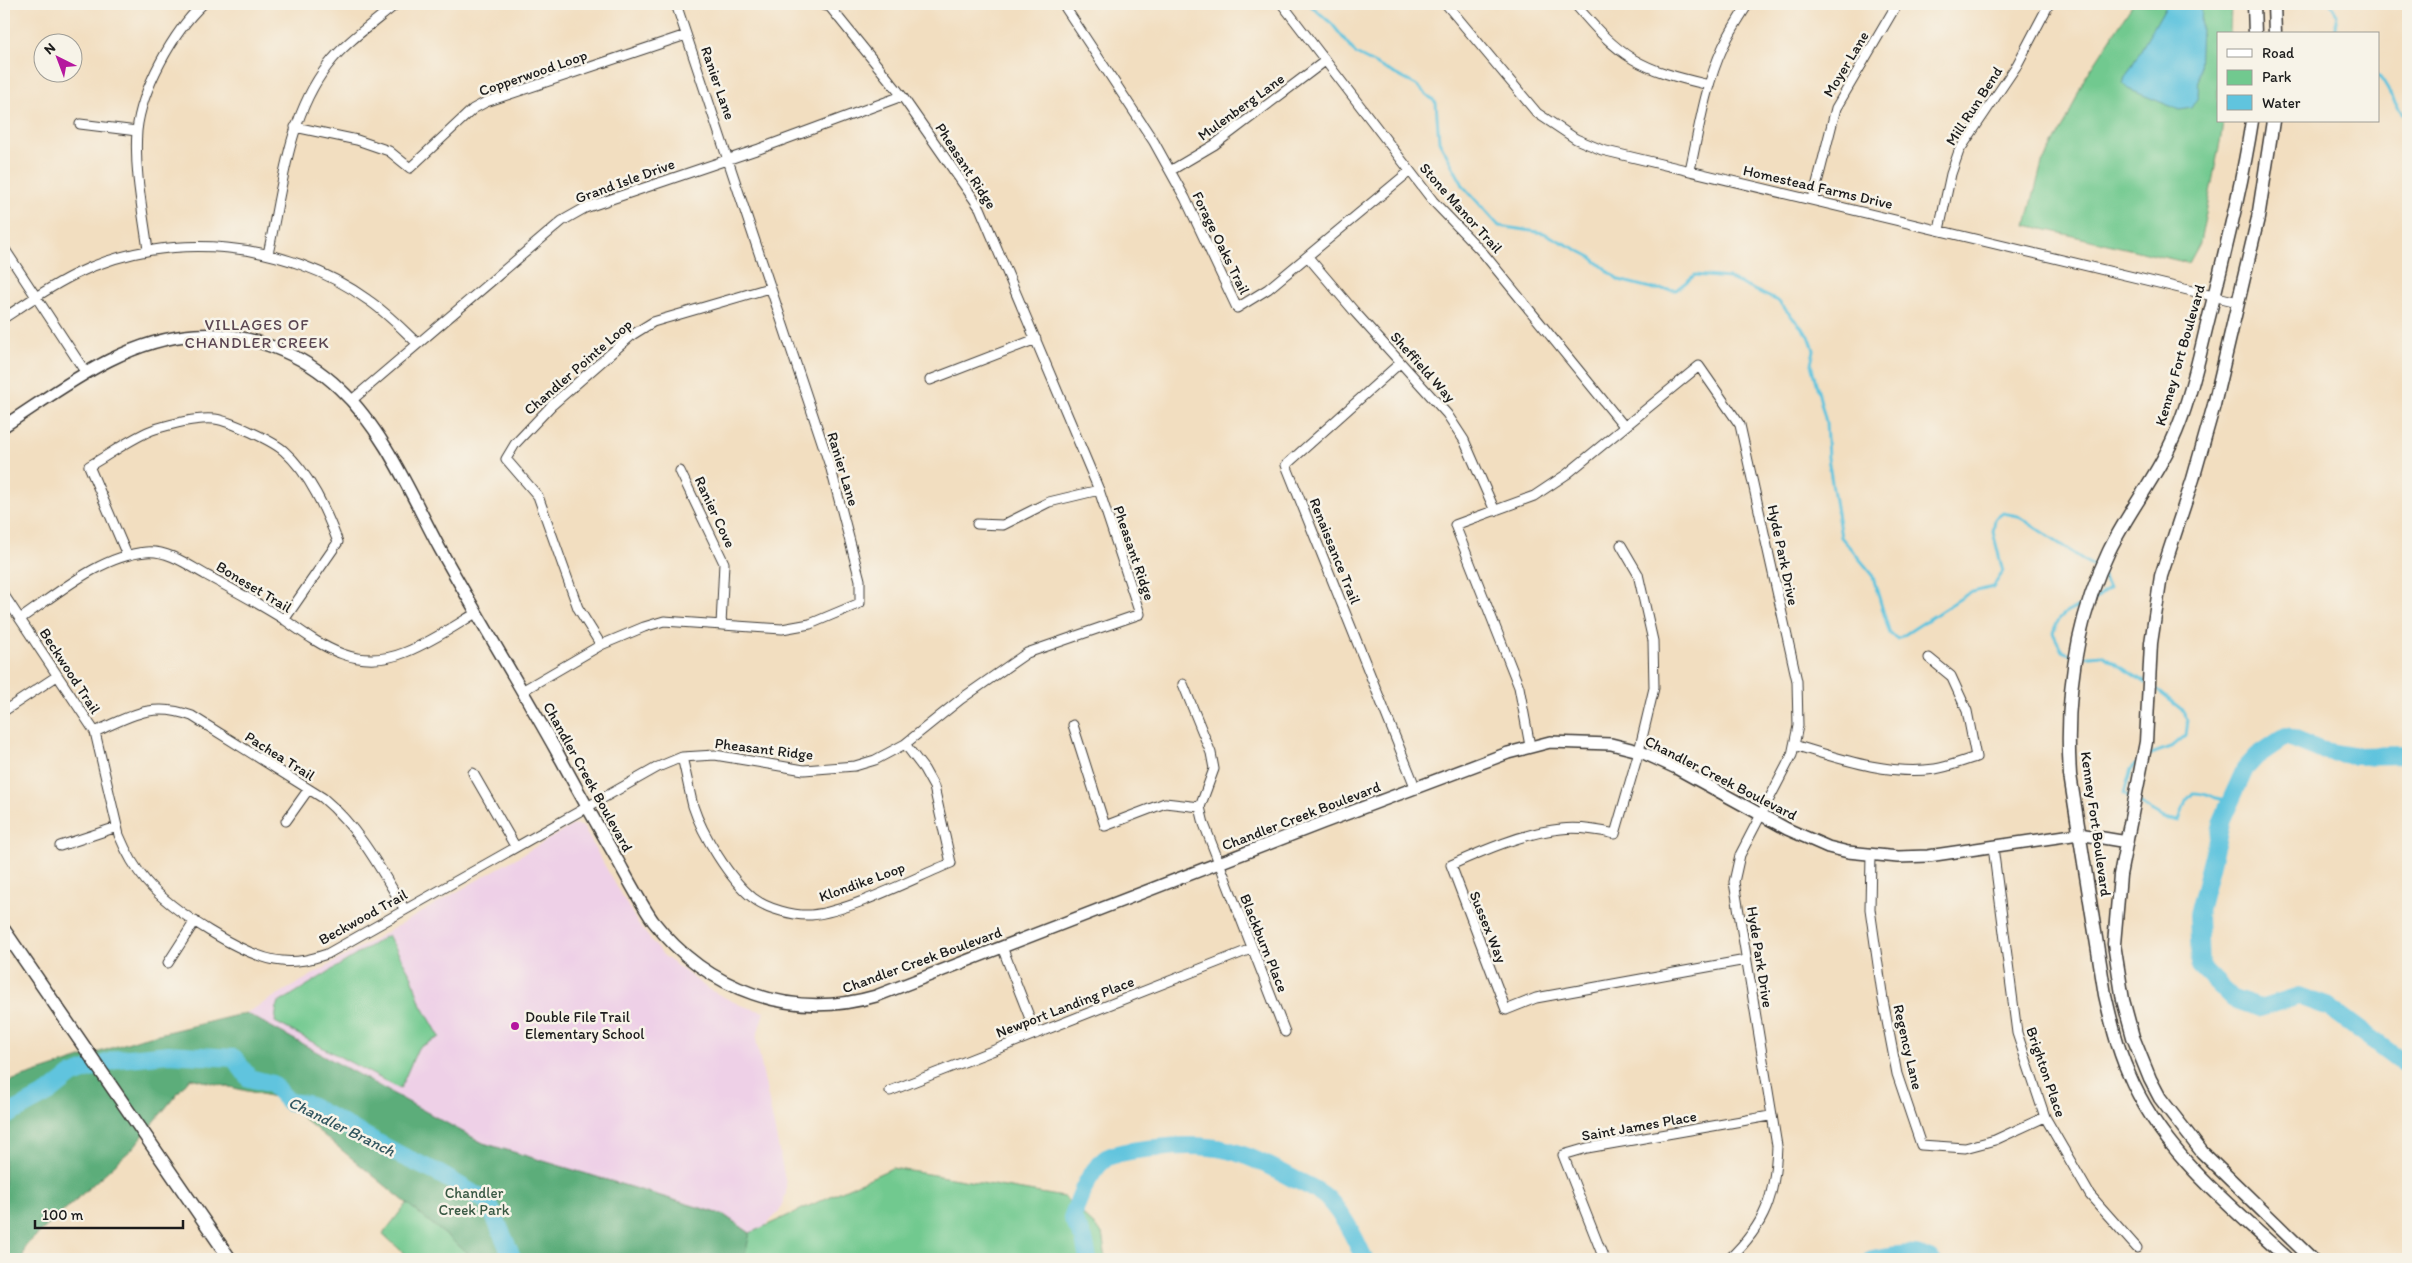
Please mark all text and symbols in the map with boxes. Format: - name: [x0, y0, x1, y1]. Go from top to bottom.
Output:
- street label: Moyer Lane: [1819, 28, 1873, 100]
- north arrow: [32, 32, 82, 82]
- legend: [2217, 32, 2380, 122]
- text: N: [40, 39, 59, 58]
- street label: Ranier Lane: [697, 44, 739, 122]
- text: Road: [2262, 44, 2295, 62]
- street label: Copperwood Loop: [476, 46, 590, 100]
- street label: Mill Run Bend: [1942, 63, 2006, 149]
- text: Park: [2262, 68, 2292, 86]
- street label: Mulenberg Lane: [1194, 70, 1288, 144]
- text: Water: [2262, 94, 2301, 112]
- street label: Pheasant Ridge: [932, 120, 1000, 212]
- street label: Grand Isle Drive: [573, 155, 677, 207]
- street label: Stone Manor Trail: [1416, 159, 1507, 257]
- street label: Homestead Farms Drive: [1741, 161, 1895, 213]
- street label: Forage Oaks Trail: [1188, 189, 1254, 298]
- street label: Kenney Fort Boulevard: [2151, 282, 2209, 428]
- district label: VILLAGES OF CHANDLER CREEK: [184, 315, 330, 352]
- street label: Chandler Pointe Loop: [520, 315, 636, 419]
- street label: Sheffield Way: [1387, 328, 1459, 406]
- street label: Ranier Lane: [823, 430, 863, 508]
- street label: Ranier Cove: [691, 473, 739, 551]
- street label: Renaissance Trail: [1305, 495, 1365, 607]
- street label: Pheasant Ridge: [1109, 503, 1159, 603]
- street label: Hyde Park Drive: [1764, 503, 1802, 607]
- street label: Boneset Trail: [213, 557, 296, 617]
- street label: Beckwood Trail: [36, 625, 105, 718]
- street label: Chandler Creek Boulevard: [539, 699, 637, 855]
- street label: Pachea Trail: [242, 727, 319, 785]
- street label: Chandler Creek Boulevard: [1642, 732, 1800, 824]
- street label: Pheasant Ridge: [714, 734, 814, 764]
- street label: Kenney Fort Boulevard: [2077, 750, 2115, 898]
- street label: Chandler Creek Boulevard: [1219, 777, 1383, 855]
- street label: Klondike Loop: [817, 858, 907, 906]
- street label: Beckwood Trail: [316, 885, 411, 949]
- street label: Sussex Way: [1465, 889, 1511, 965]
- street label: Blackburn Place: [1236, 891, 1292, 995]
- street label: Hyde Park Drive: [1743, 905, 1777, 1009]
- street label: Chandler Creek Boulevard: [840, 923, 1004, 997]
- street label: Newport Landing Place: [993, 972, 1137, 1042]
- street label: Regency Lane: [1889, 1003, 1927, 1091]
- place label: Double File Trail Elementary School: [525, 1008, 645, 1043]
- marker: Double File Trail Elementary School: [509, 1020, 521, 1032]
- street label: Brighton Place: [2022, 1024, 2070, 1120]
- water label: Chandler Branch: [285, 1092, 399, 1161]
- street label: Saint James Place: [1580, 1107, 1698, 1145]
- park label: Chandler Creek Park: [439, 1184, 510, 1219]
- scale bar: [35, 1198, 182, 1230]
- text: 100 m: [42, 1206, 84, 1224]

